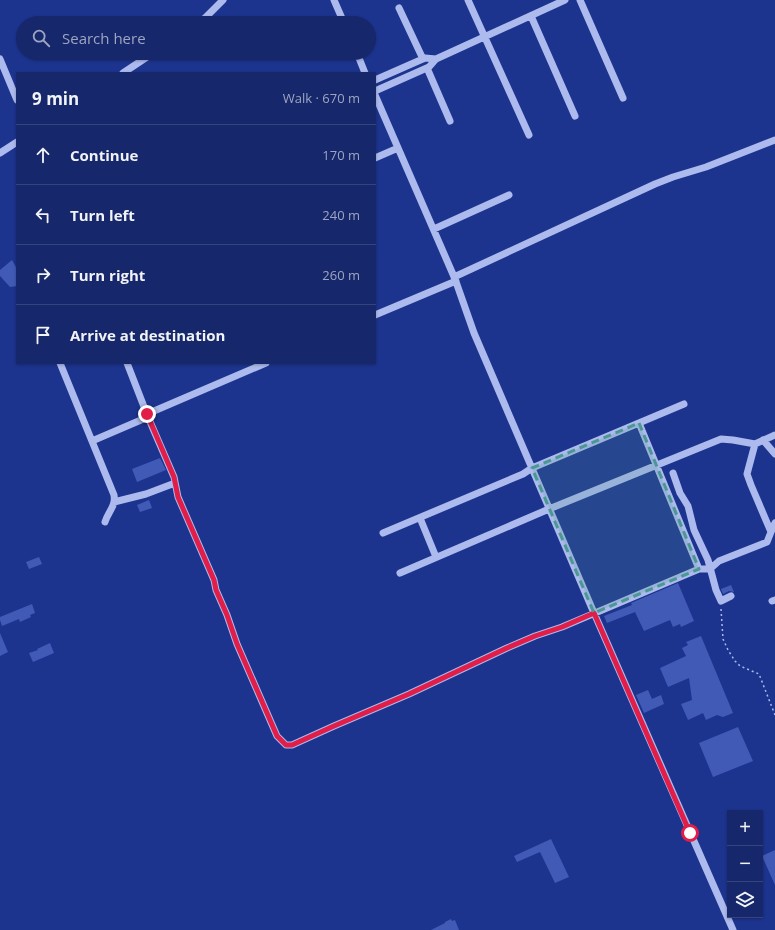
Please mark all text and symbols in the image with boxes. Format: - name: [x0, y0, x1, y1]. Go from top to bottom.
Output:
- search box: [16, 16, 376, 60]
- icon: search: [30, 27, 52, 49]
- text: Search here: [62, 28, 146, 48]
- text: 9 min: [32, 87, 79, 110]
- text: Walk · 670 m: [283, 89, 360, 107]
- icon: ahead: [32, 144, 54, 166]
- text: Continue: [70, 145, 138, 165]
- text: 170 m: [322, 146, 360, 164]
- icon: left: [32, 204, 54, 226]
- text: Turn left: [70, 205, 135, 225]
- text: 240 m: [322, 206, 360, 224]
- icon: right: [32, 264, 54, 286]
- text: Turn right: [70, 265, 145, 285]
- text: 260 m: [322, 266, 360, 284]
- icon: arrive: [32, 324, 54, 346]
- text: Arrive at destination: [70, 325, 225, 345]
- route end: [138, 405, 156, 423]
- map controls: [727, 810, 763, 918]
- button: +: [727, 810, 763, 846]
- route start: [681, 824, 699, 842]
- button: −: [727, 846, 763, 882]
- button: layers: [727, 882, 763, 918]

